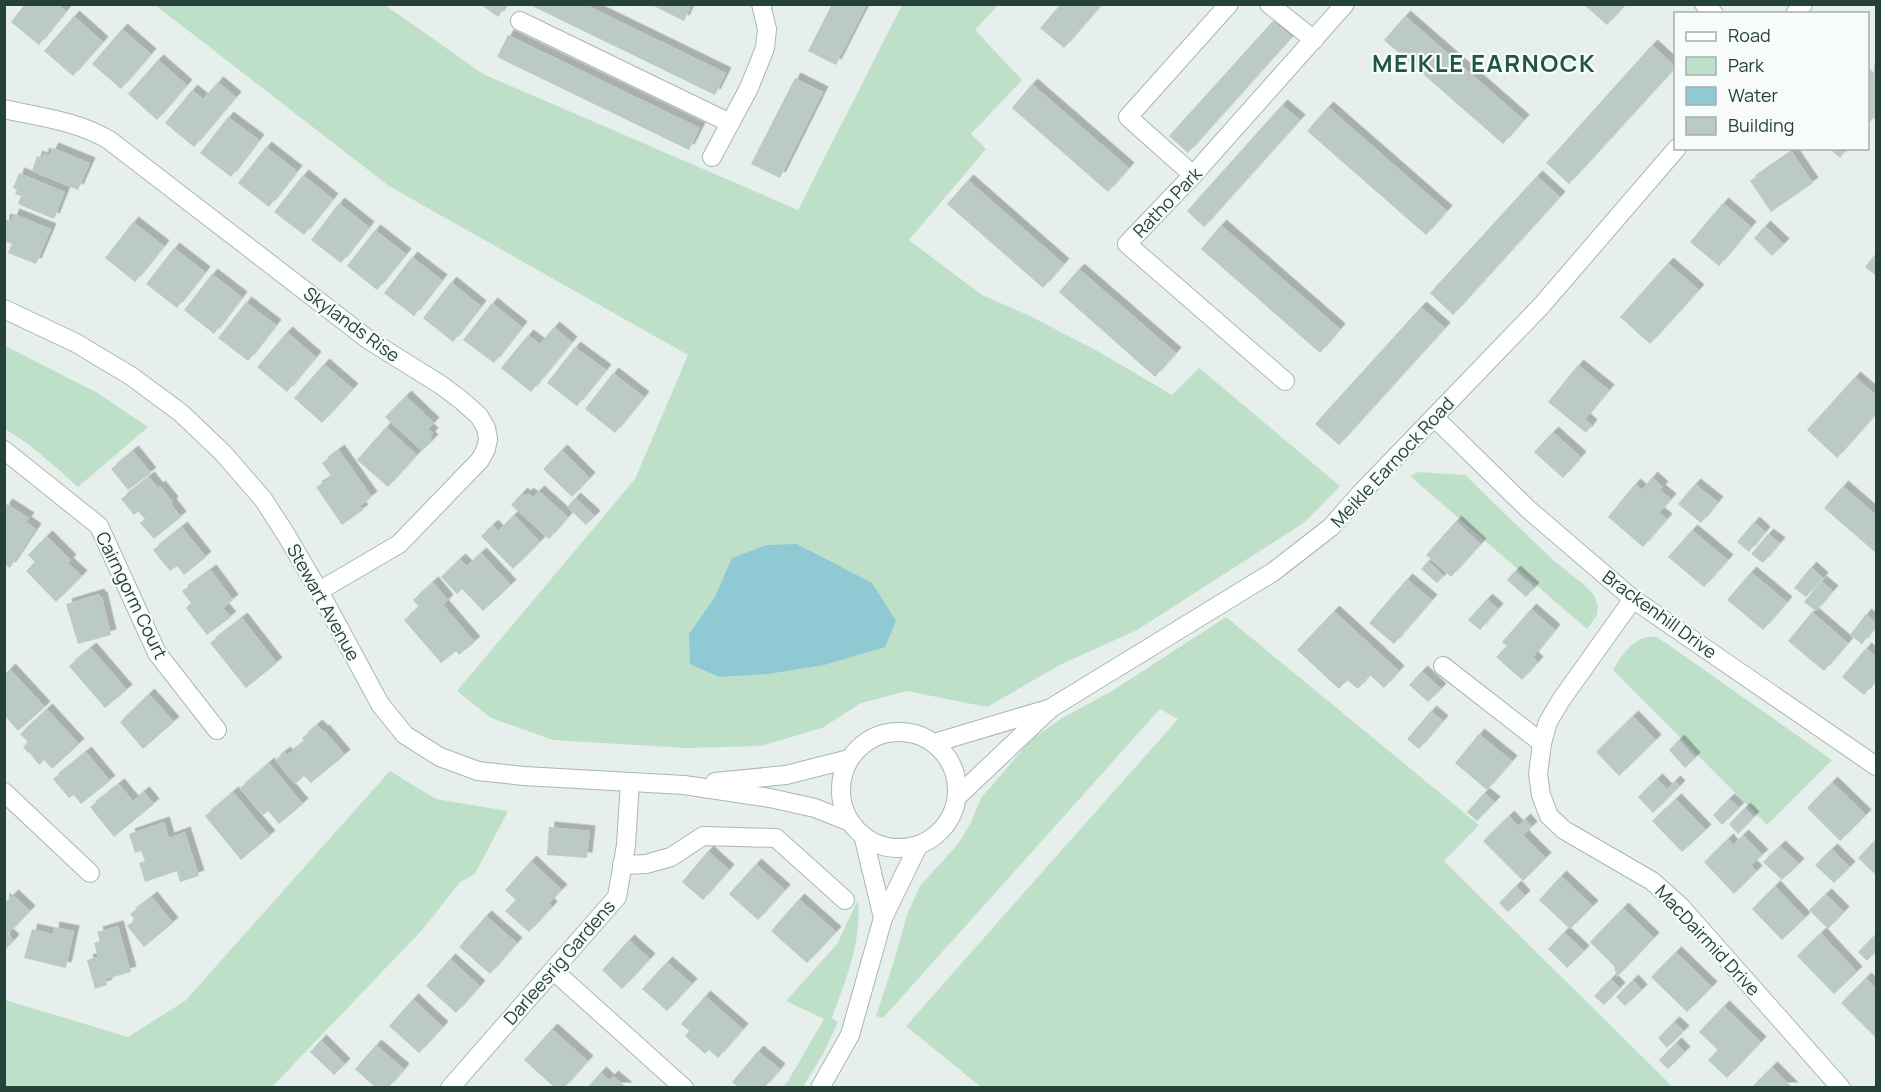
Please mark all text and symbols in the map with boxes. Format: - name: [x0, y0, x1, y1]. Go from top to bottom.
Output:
- legend: [1674, 12, 1869, 150]
- text: Road: [1728, 23, 1771, 47]
- district label: MEIKLE EARNOCK: [1372, 46, 1596, 79]
- text: Park: [1728, 53, 1765, 77]
- text: Water: [1728, 83, 1778, 107]
- text: Building: [1728, 113, 1794, 137]
- street label: Ratho Park: [1127, 161, 1207, 242]
- street label: Skylands Rise: [299, 281, 405, 367]
- street label: Meikle Earnock Road: [1325, 392, 1459, 532]
- street label: Cairngorm Court: [91, 527, 173, 663]
- street label: Stewart Avenue: [282, 539, 366, 665]
- street label: Brackenhill Drive: [1598, 564, 1722, 664]
- street label: MacDairmid Drive: [1650, 879, 1766, 1001]
- street label: Darleesrig Gardens: [498, 894, 620, 1030]

